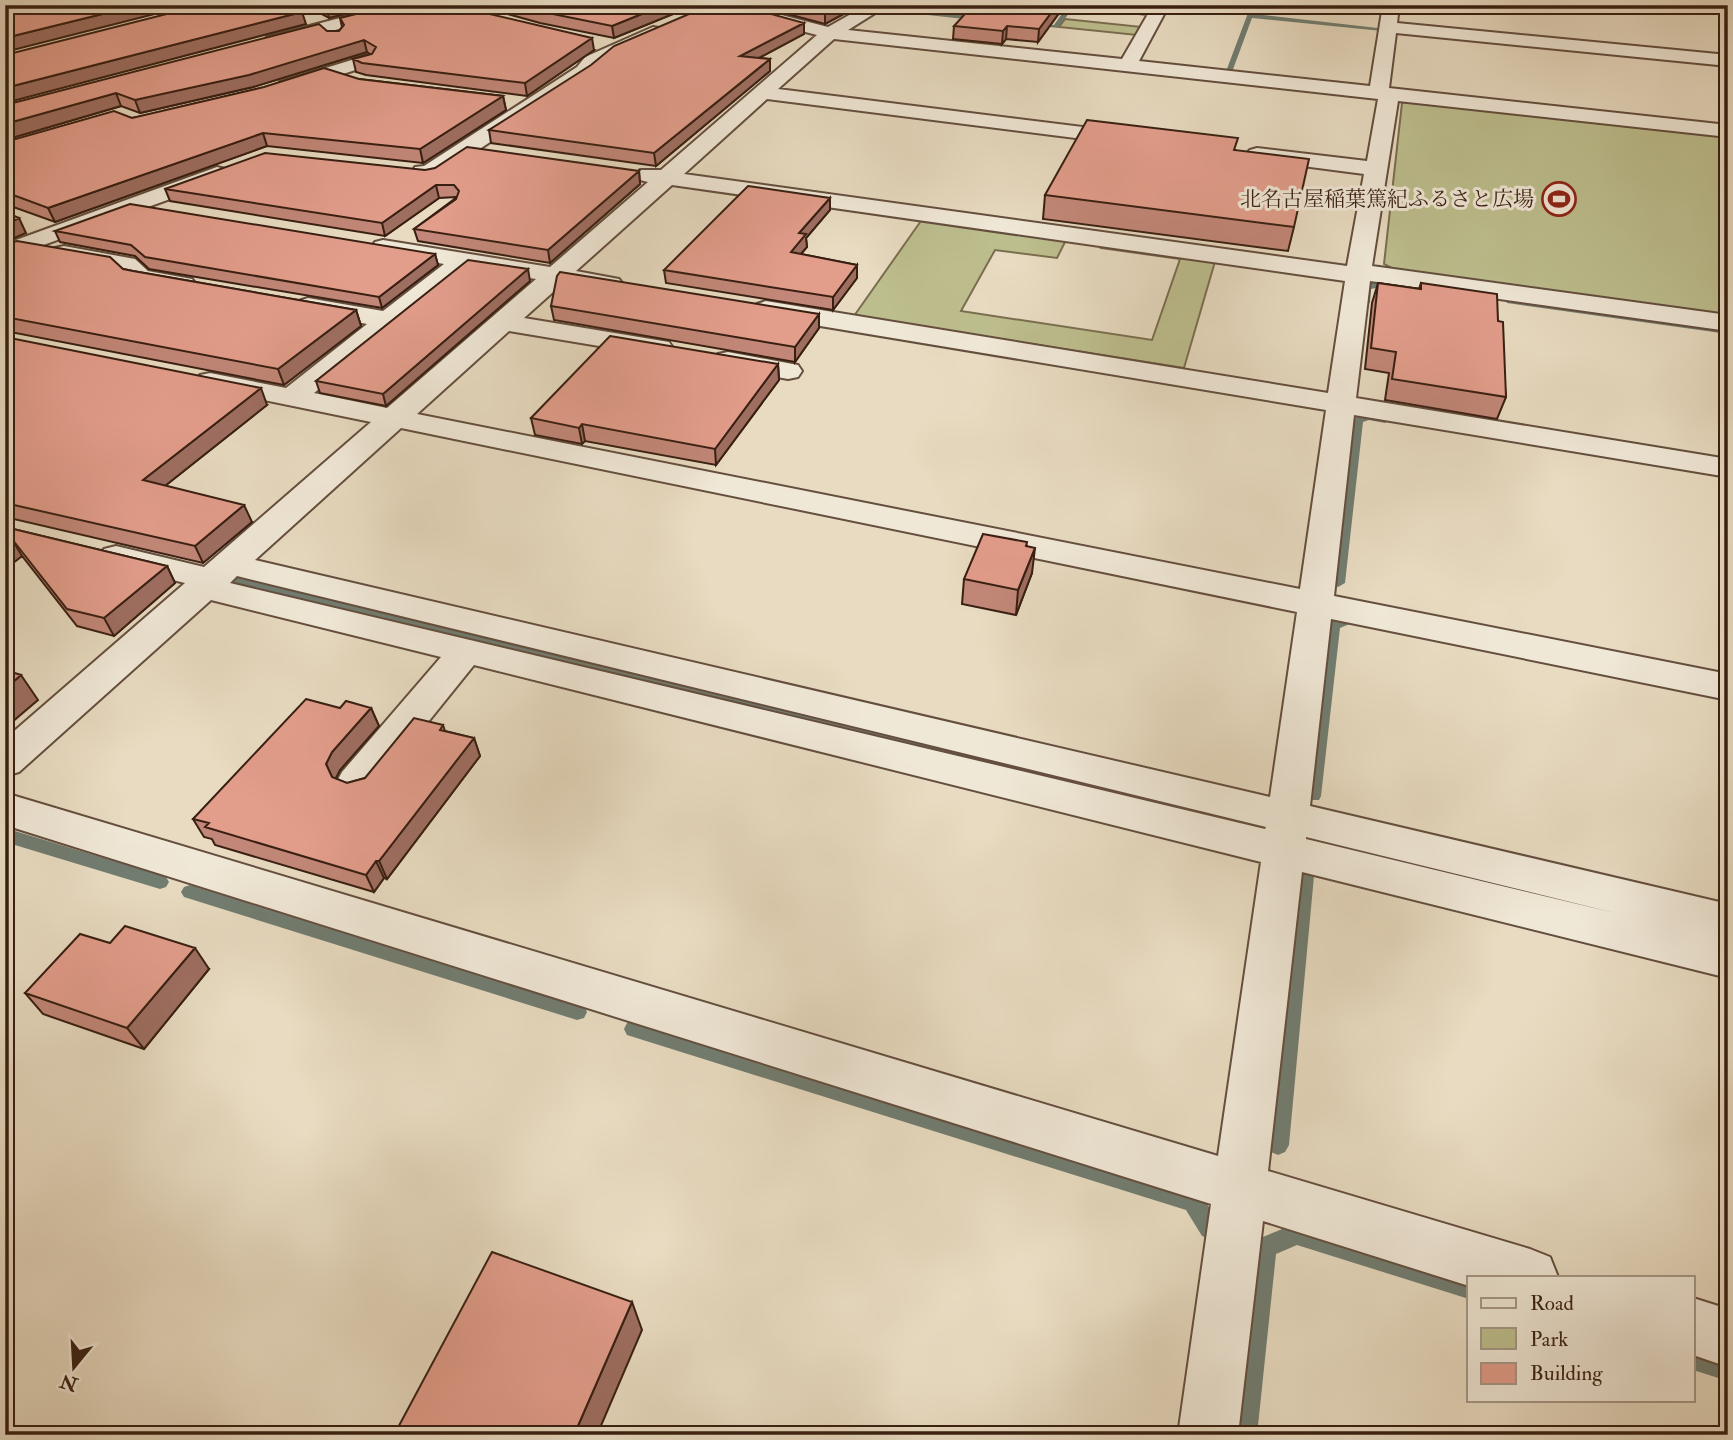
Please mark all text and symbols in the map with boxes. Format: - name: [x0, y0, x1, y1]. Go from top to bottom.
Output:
- sports icon: 北名古屋稲葉篤紀ふるさと広場: [1540, 180, 1578, 218]
- place label: 北名古屋稲葉篤紀ふるさと広場: [1240, 186, 1534, 213]
- legend: [1467, 1276, 1694, 1402]
- text: Road: [1530, 1290, 1575, 1317]
- text: Park: [1530, 1326, 1568, 1353]
- north arrow: [38, 1332, 108, 1402]
- text: Building: [1530, 1360, 1603, 1387]
- text: N: [56, 1368, 82, 1397]

